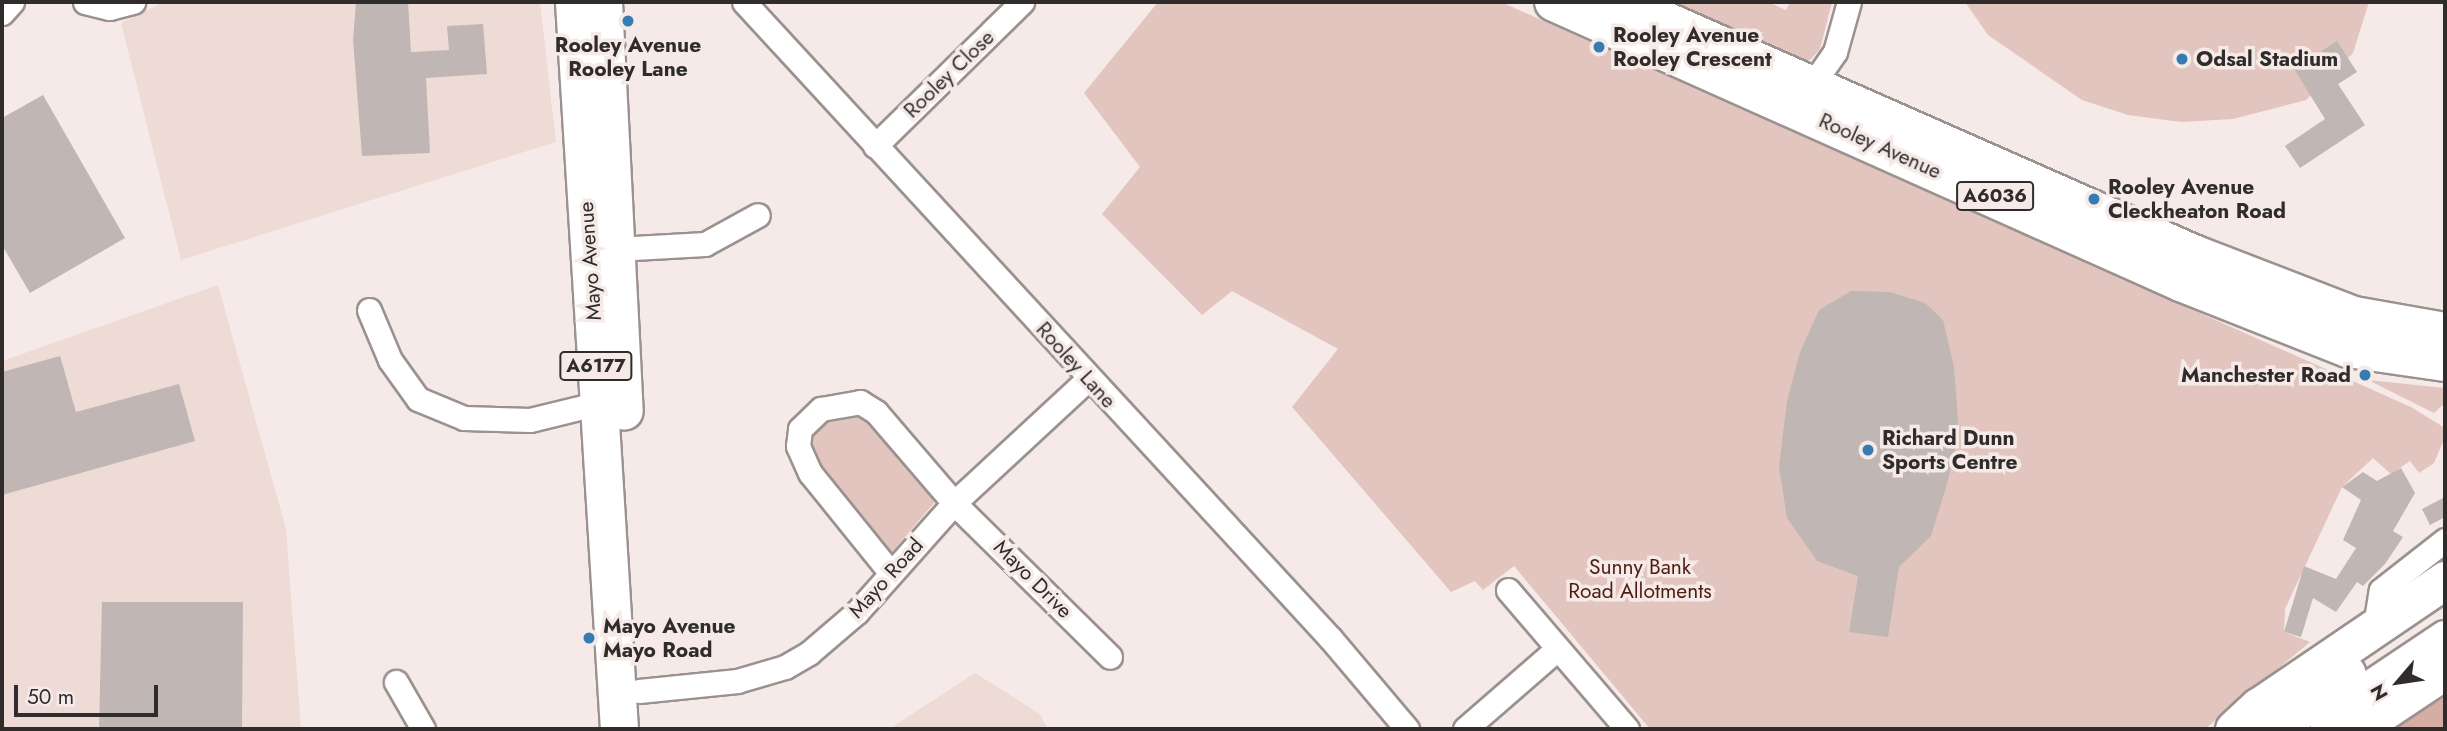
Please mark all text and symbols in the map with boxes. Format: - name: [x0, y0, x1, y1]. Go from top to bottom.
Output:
- marker: Rooley Avenue Rooley Lane: [620, 13, 636, 29]
- place label: Rooley Avenue Rooley Crescent: [1613, 22, 1772, 72]
- street label: Rooley Close: [899, 25, 999, 123]
- place label: Rooley Avenue Rooley Lane: [555, 32, 701, 82]
- marker: Rooley Avenue Rooley Crescent: [1591, 39, 1607, 55]
- place label: Odsal Stadium: [2196, 46, 2338, 72]
- marker: Odsal Stadium: [2174, 51, 2190, 67]
- street label: Rooley Avenue: [1815, 108, 1945, 184]
- place label: Rooley Avenue Cleckheaton Road: [2108, 174, 2286, 224]
- road number: A6036: [1955, 180, 2035, 212]
- marker: Rooley Avenue Cleckheaton Road: [2086, 191, 2102, 207]
- street label: Mayo Avenue: [573, 201, 607, 321]
- street label: Rooley Lane: [1031, 317, 1121, 413]
- road number: A6177: [559, 350, 633, 382]
- place label: Manchester Road: [2181, 362, 2351, 388]
- marker: Manchester Road: [2357, 367, 2373, 383]
- place label: Richard Dunn Sports Centre: [1882, 425, 2018, 475]
- marker: Richard Dunn Sports Centre: [1860, 442, 1876, 458]
- street label: Mayo Road: [844, 533, 928, 623]
- street label: Mayo Drive: [989, 535, 1077, 623]
- park label: Sunny Bank Road Allotments: [1568, 554, 1712, 604]
- place label: Mayo Avenue Mayo Road: [603, 613, 736, 663]
- marker: Mayo Avenue Mayo Road: [581, 630, 597, 646]
- north arrow: [2363, 647, 2433, 717]
- scale bar: [18, 672, 161, 716]
- text: N: [2364, 679, 2395, 706]
- text: 50 m: [27, 682, 74, 712]

